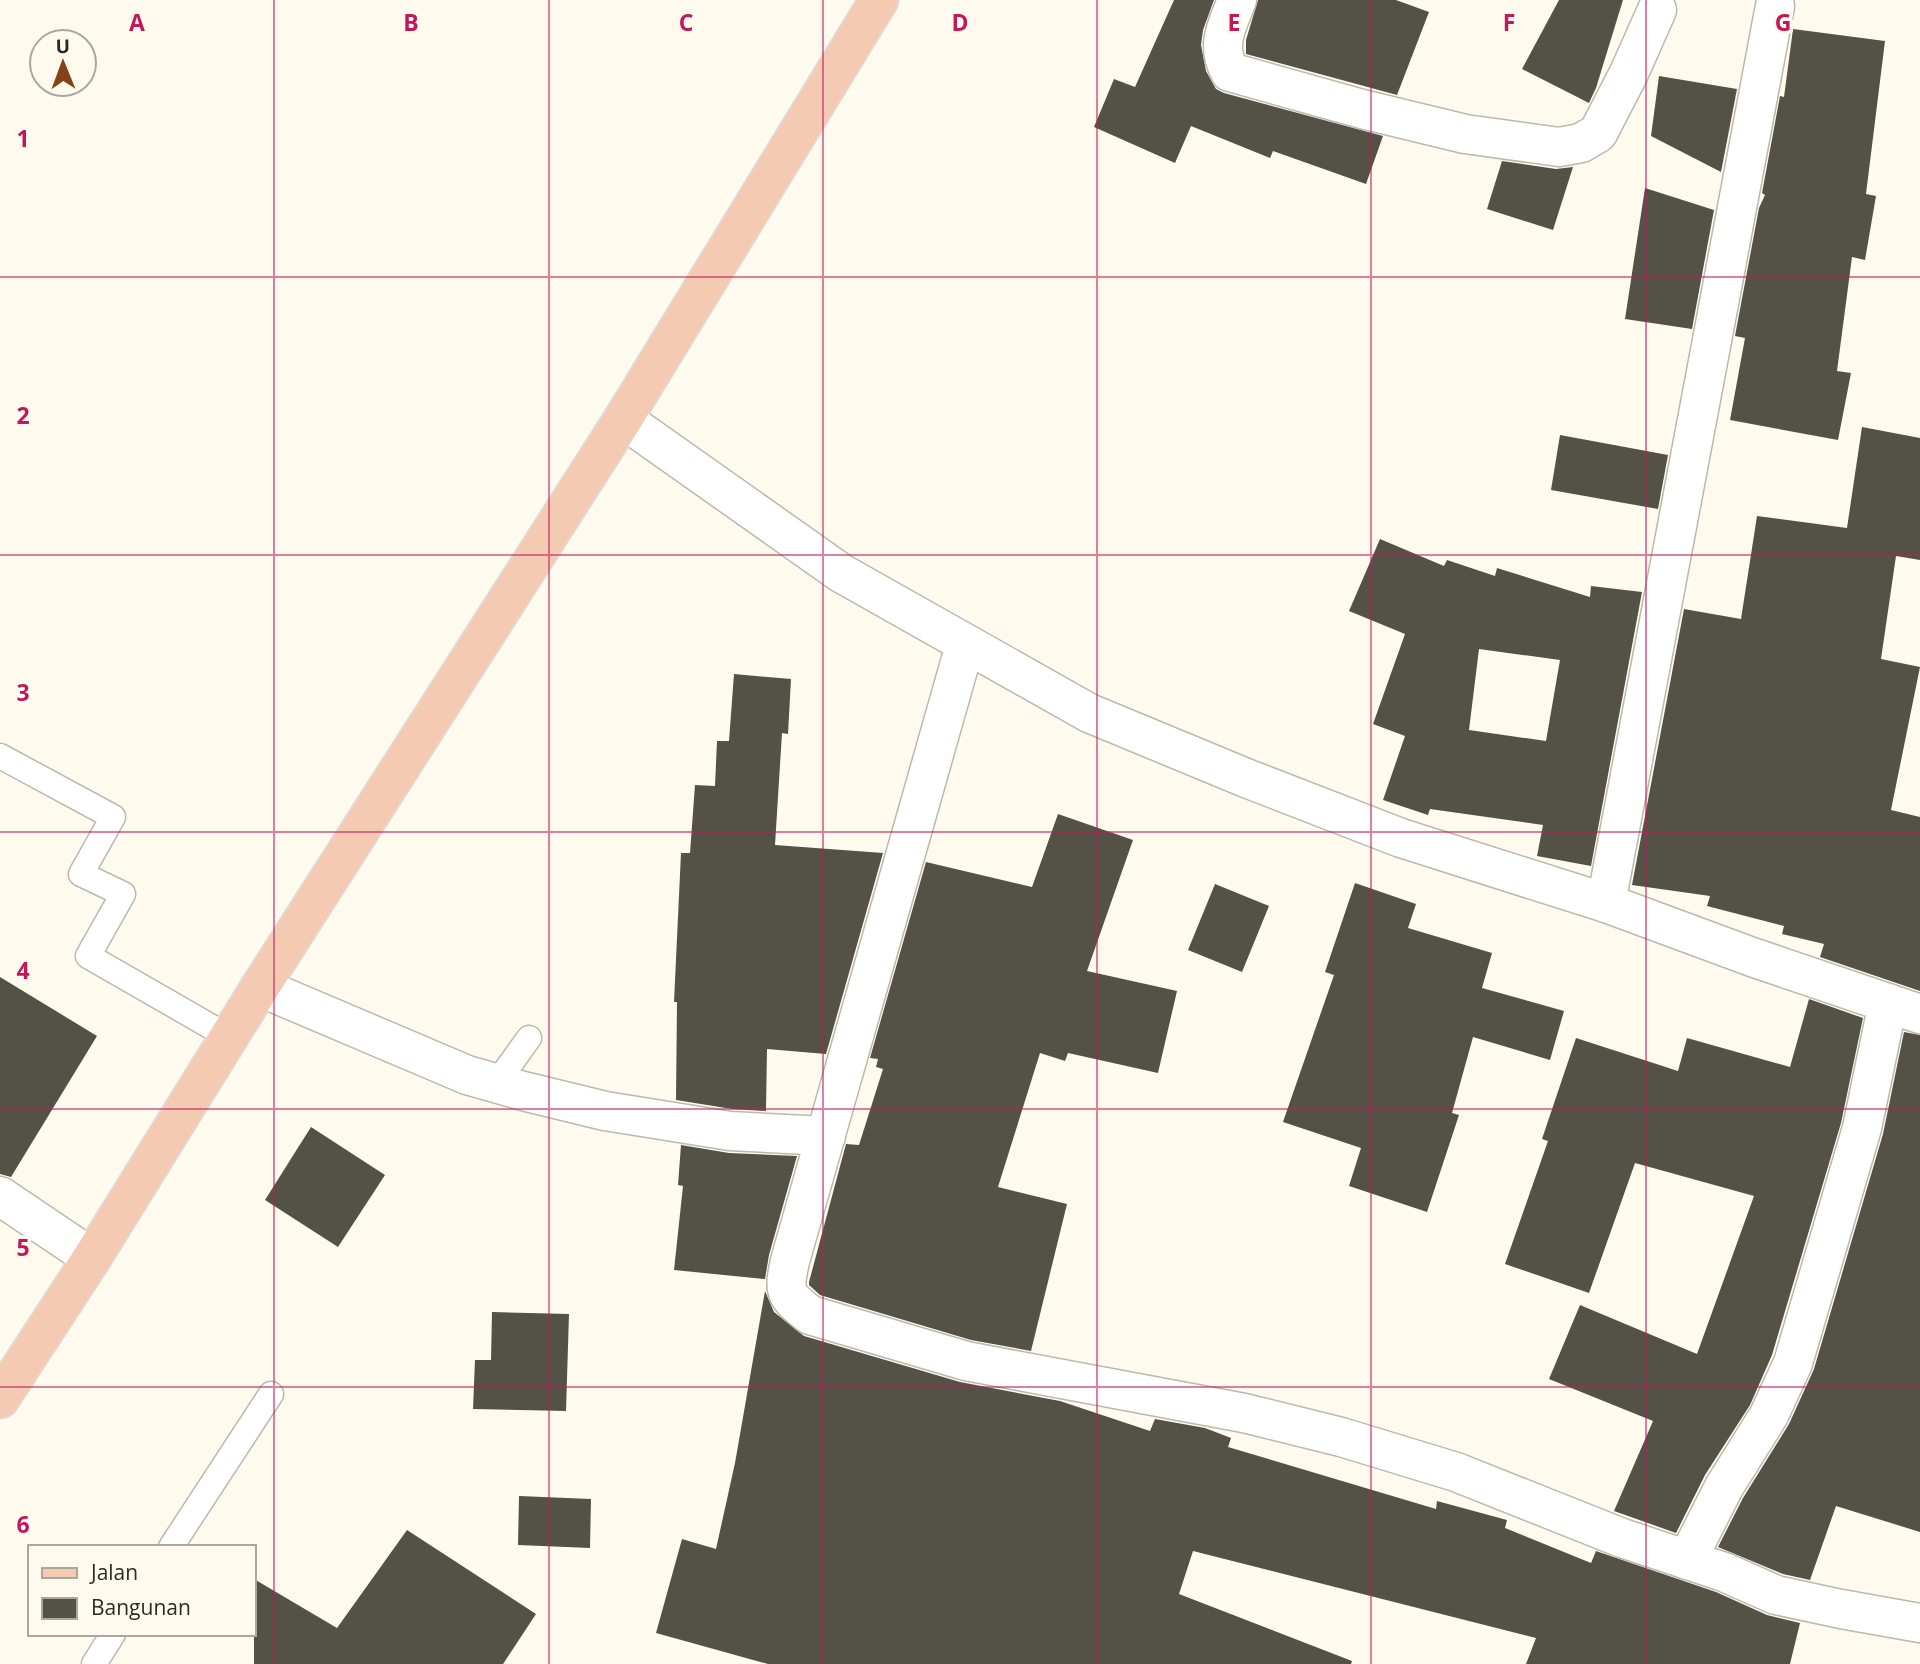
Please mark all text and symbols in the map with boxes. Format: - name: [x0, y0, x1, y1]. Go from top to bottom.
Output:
- text: A: [129, 6, 145, 38]
- text: B: [403, 6, 419, 38]
- text: C: [679, 6, 693, 38]
- text: D: [951, 6, 969, 38]
- text: E: [1228, 6, 1240, 38]
- text: F: [1503, 6, 1515, 38]
- text: G: [1775, 6, 1791, 38]
- north arrow: [28, 28, 98, 98]
- text: U: [55, 33, 70, 59]
- text: 1: [16, 122, 30, 154]
- text: 2: [16, 399, 30, 431]
- text: 3: [16, 676, 30, 708]
- text: 4: [16, 954, 30, 986]
- text: 5: [16, 1231, 30, 1263]
- text: 6: [16, 1508, 30, 1540]
- legend: [28, 1545, 256, 1636]
- text: Jalan: [89, 1558, 138, 1586]
- text: Bangunan: [91, 1593, 191, 1621]

